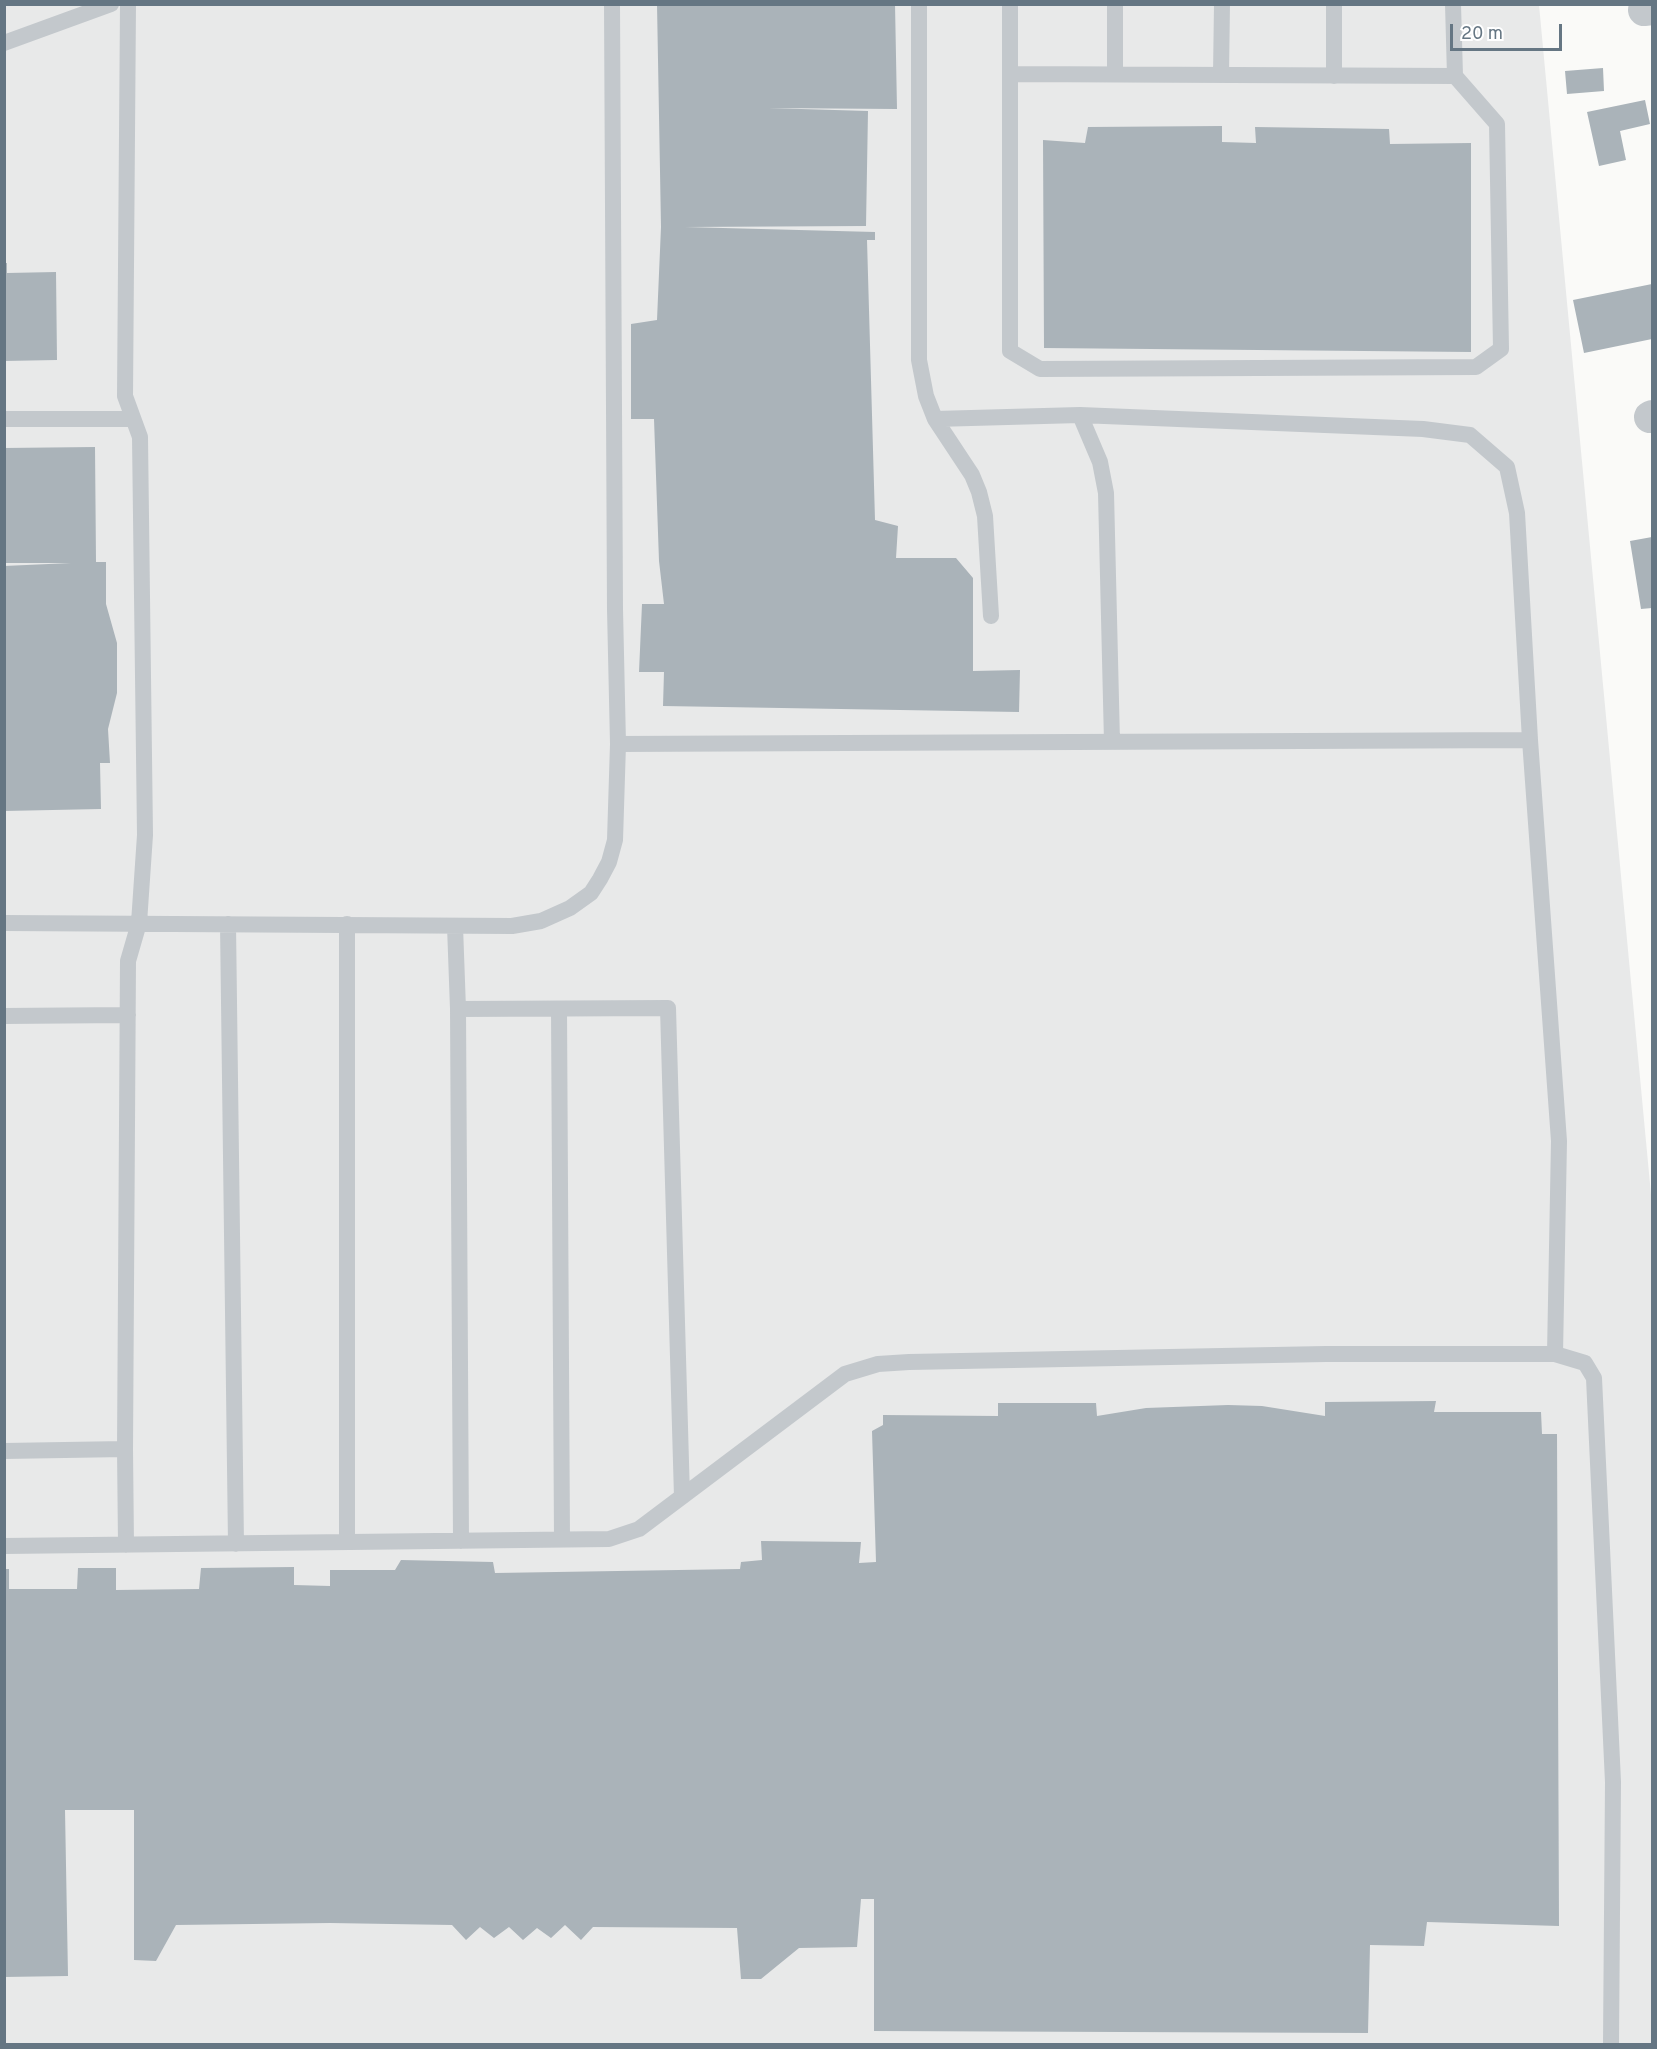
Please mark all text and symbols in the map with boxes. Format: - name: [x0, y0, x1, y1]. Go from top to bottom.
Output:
- scale bar: [1453, 12, 1566, 50]
- text: 20 m: [1461, 23, 1503, 46]

